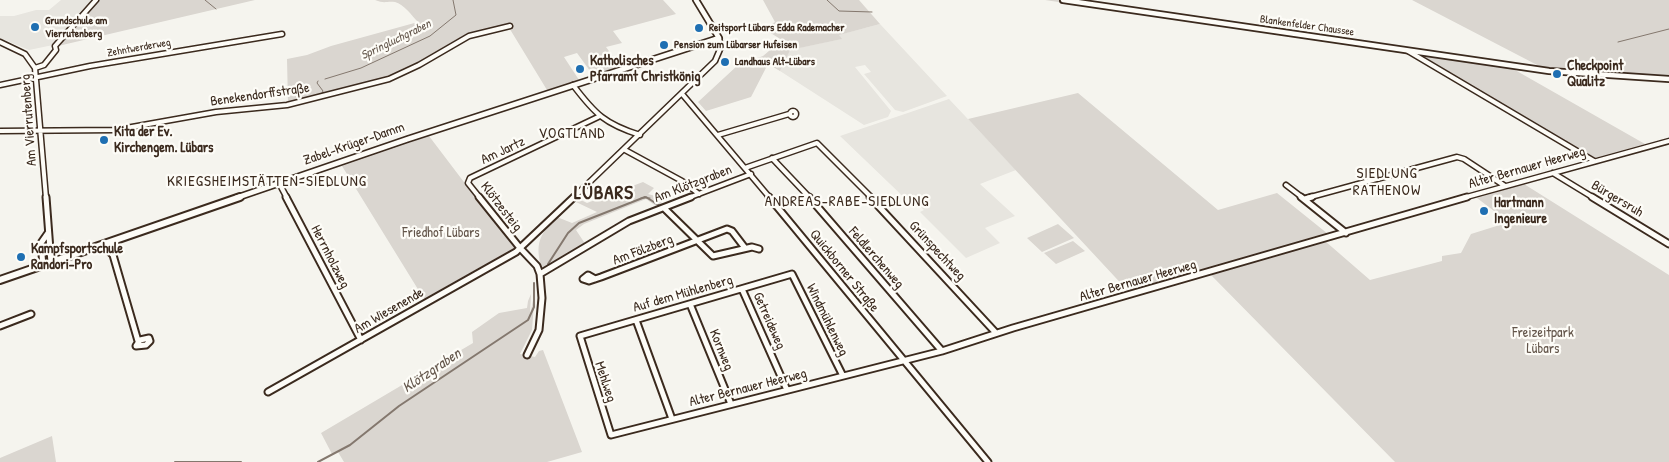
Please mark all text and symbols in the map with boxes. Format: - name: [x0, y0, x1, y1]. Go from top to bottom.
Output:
- street label: Blankenfelder Chaussee: [1259, 13, 1355, 39]
- place label: Grundschule am Vierrutenberg: [45, 14, 107, 40]
- water label: Springluchgraben: [359, 17, 433, 63]
- marker: Grundschule am Vierrutenberg: [29, 21, 41, 33]
- place label: Reitsport Lübars Edda Rademacher: [709, 21, 844, 35]
- marker: Reitsport Lübars Edda Rademacher: [693, 22, 705, 34]
- street label: Zehntwerderweg: [106, 36, 172, 60]
- place label: Pension zum Lübarser Hufeisen: [674, 38, 797, 52]
- marker: Pension zum Lübarser Hufeisen: [658, 39, 670, 51]
- place label: Katholisches Pfarramt Christkönig: [590, 53, 701, 85]
- place label: Landhaus Alt-Lübars: [735, 55, 815, 69]
- marker: Landhaus Alt-Lübars: [719, 56, 731, 68]
- place label: Checkpoint Qualitz: [1567, 58, 1623, 90]
- marker: Katholisches Pfarramt Christkönig: [574, 63, 586, 75]
- marker: Checkpoint Qualitz: [1551, 68, 1563, 80]
- street label: Am Vierrutenberg: [17, 73, 41, 167]
- street label: Benekendorffstraße: [209, 80, 311, 110]
- street label: Zabel-Krüger-Damm: [301, 119, 407, 169]
- place label: Kita der Ev. Kirchengem. Lübars: [114, 124, 213, 156]
- district label: VOGTLAND: [538, 125, 606, 143]
- marker: Kita der Ev. Kirchengem. Lübars: [98, 134, 110, 146]
- street label: Am Jartz: [478, 134, 528, 168]
- street label: Alter Bernauer Heerweg: [1467, 143, 1587, 193]
- street label: Am Klötzgraben: [652, 161, 734, 207]
- district label: SIEDLUNG RATHENOW: [1352, 165, 1422, 200]
- district label: KRIEGSHEIMSTÄTTEN-SIEDLUNG: [164, 173, 370, 191]
- street label: Bürgersruh: [1588, 177, 1646, 221]
- street label: Klötzesteig: [476, 179, 526, 235]
- district label: LÜBARS: [573, 183, 635, 205]
- district label: ANDREAS-RABE-SIEDLUNG: [762, 193, 932, 211]
- place label: Hartmann Ingenieure: [1494, 195, 1547, 228]
- marker: Hartmann Ingenieure: [1478, 205, 1490, 217]
- street label: Grünspechtweg: [905, 218, 969, 284]
- street label: Herrnholzweg: [307, 223, 353, 291]
- street label: Feldlerchenweg: [845, 224, 907, 292]
- park label: Friedhof Lübars: [402, 225, 480, 241]
- street label: Quickborner Straße: [806, 226, 882, 316]
- street label: Am Fölzberg: [611, 231, 675, 269]
- place label: Kampfsportschule Randori-Pro: [31, 241, 123, 274]
- marker: Kampfsportschule Randori-Pro: [15, 251, 27, 263]
- street label: Alter Bernauer Heerweg: [1078, 256, 1198, 306]
- street label: Auf dem Mühlenberg: [631, 272, 735, 316]
- street label: Windmühlenweg: [802, 281, 852, 359]
- street label: Am Wiesenende: [351, 284, 427, 338]
- street label: Getreideweg: [749, 290, 789, 352]
- park label: Freizeitpark Lübars: [1512, 325, 1574, 358]
- street label: Kornweg: [705, 327, 737, 373]
- water label: Klötzgraben: [399, 345, 465, 397]
- street label: Mehlweg: [591, 360, 619, 404]
- street label: Alter Bernauer Heerweg: [687, 365, 809, 411]

